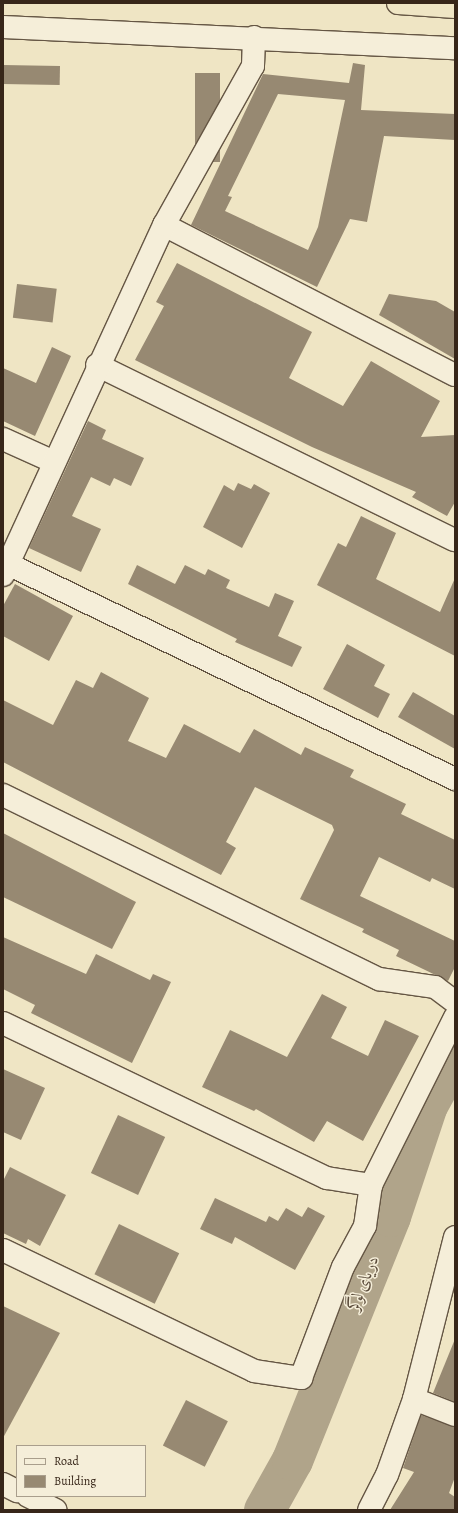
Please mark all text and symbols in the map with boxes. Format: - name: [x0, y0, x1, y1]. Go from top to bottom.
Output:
- water label: دریای لوگر: [343, 1252, 383, 1314]
- legend: [16, 1445, 146, 1497]
- text: Road: [54, 1453, 79, 1469]
- text: Building: [54, 1473, 96, 1489]

